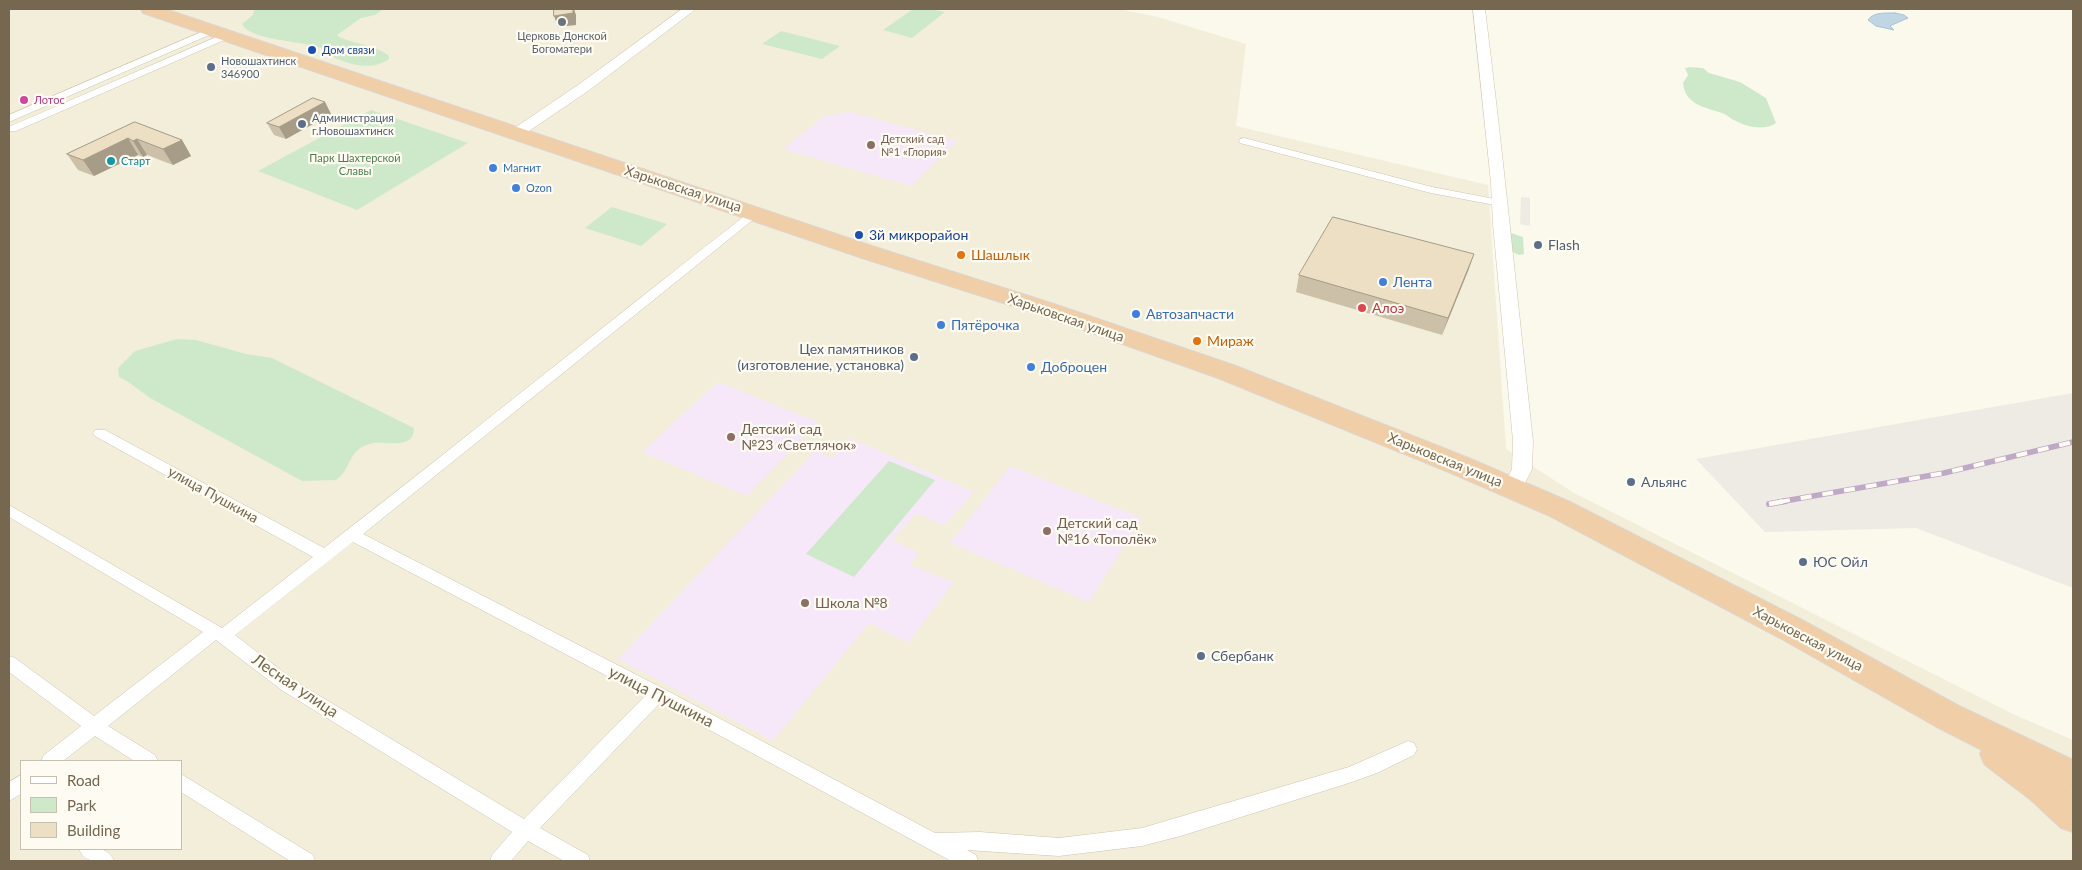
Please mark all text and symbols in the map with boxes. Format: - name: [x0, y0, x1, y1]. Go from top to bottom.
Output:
- marker: Церковь Донской Богоматери: [556, 16, 568, 28]
- place label: Церковь Донской Богоматери: [517, 29, 607, 55]
- place label: Дом связи: [322, 43, 375, 57]
- marker: Дом связи: [306, 44, 318, 56]
- place label: Новошахтинск 346900: [221, 54, 296, 80]
- marker: Новошахтинск 346900: [205, 61, 217, 73]
- place label: Лотос: [34, 93, 65, 107]
- marker: Лотос: [18, 94, 30, 106]
- place label: Администрация г.Новошахтинск: [312, 111, 394, 137]
- marker: Администрация г.Новошахтинск: [296, 118, 308, 130]
- place label: Детский сад №1 «Глория»: [881, 132, 947, 158]
- marker: Детский сад №1 «Глория»: [865, 139, 877, 151]
- park label: Парк Шахтерской Славы: [309, 151, 401, 177]
- place label: Старт: [121, 154, 151, 168]
- marker: Старт: [105, 155, 117, 167]
- place label: Магнит: [503, 161, 541, 175]
- marker: Магнит: [487, 162, 499, 174]
- street label: Харьковская улица: [622, 162, 744, 216]
- place label: Ozon: [526, 181, 552, 195]
- marker: Ozon: [510, 182, 522, 194]
- place label: 3й микрорайон: [869, 227, 968, 243]
- marker: 3й микрорайон: [853, 229, 865, 241]
- place label: Flash: [1548, 237, 1580, 253]
- marker: Flash: [1532, 239, 1544, 251]
- place label: Шашлык: [971, 247, 1030, 263]
- marker: Шашлык: [955, 249, 967, 261]
- place label: Лента: [1393, 274, 1432, 290]
- marker: Лента: [1377, 276, 1389, 288]
- street label: Харьковская улица: [1006, 290, 1126, 346]
- place label: Алоэ: [1372, 300, 1404, 316]
- marker: Алоэ: [1356, 302, 1368, 314]
- place label: Автозапчасти: [1146, 306, 1234, 322]
- marker: Автозапчасти: [1130, 308, 1142, 320]
- place label: Пятёрочка: [951, 317, 1019, 333]
- marker: Пятёрочка: [935, 319, 947, 331]
- place label: Мираж: [1207, 333, 1254, 349]
- marker: Мираж: [1191, 335, 1203, 347]
- place label: Цех памятников (изготовление, установка): [737, 341, 904, 374]
- marker: Цех памятников (изготовление, установка): [908, 351, 920, 363]
- place label: Доброцен: [1041, 359, 1107, 375]
- marker: Доброцен: [1025, 361, 1037, 373]
- place label: Детский сад №23 «Светлячок»: [741, 421, 856, 454]
- street label: Харьковская улица: [1385, 429, 1505, 491]
- marker: Детский сад №23 «Светлячок»: [725, 431, 737, 443]
- street label: улица Пушкина: [165, 463, 261, 527]
- place label: Альянс: [1641, 474, 1687, 490]
- marker: Альянс: [1625, 476, 1637, 488]
- place label: Детский сад №16 «Тополёк»: [1057, 515, 1157, 548]
- marker: Детский сад №16 «Тополёк»: [1041, 525, 1053, 537]
- place label: ЮC Ойл: [1813, 554, 1868, 570]
- marker: ЮC Ойл: [1797, 556, 1809, 568]
- place label: Школа №8: [815, 595, 888, 611]
- marker: Школа №8: [799, 597, 811, 609]
- street label: Харьковская улица: [1750, 603, 1866, 675]
- place label: Сбербанк: [1211, 648, 1274, 664]
- street label: Лесная улица: [248, 650, 342, 722]
- marker: Сбербанк: [1195, 650, 1207, 662]
- street label: улица Пушкина: [605, 662, 717, 732]
- legend: [20, 760, 182, 850]
- text: Road: [67, 771, 100, 789]
- text: Park: [67, 796, 96, 814]
- text: Building: [67, 821, 120, 839]

